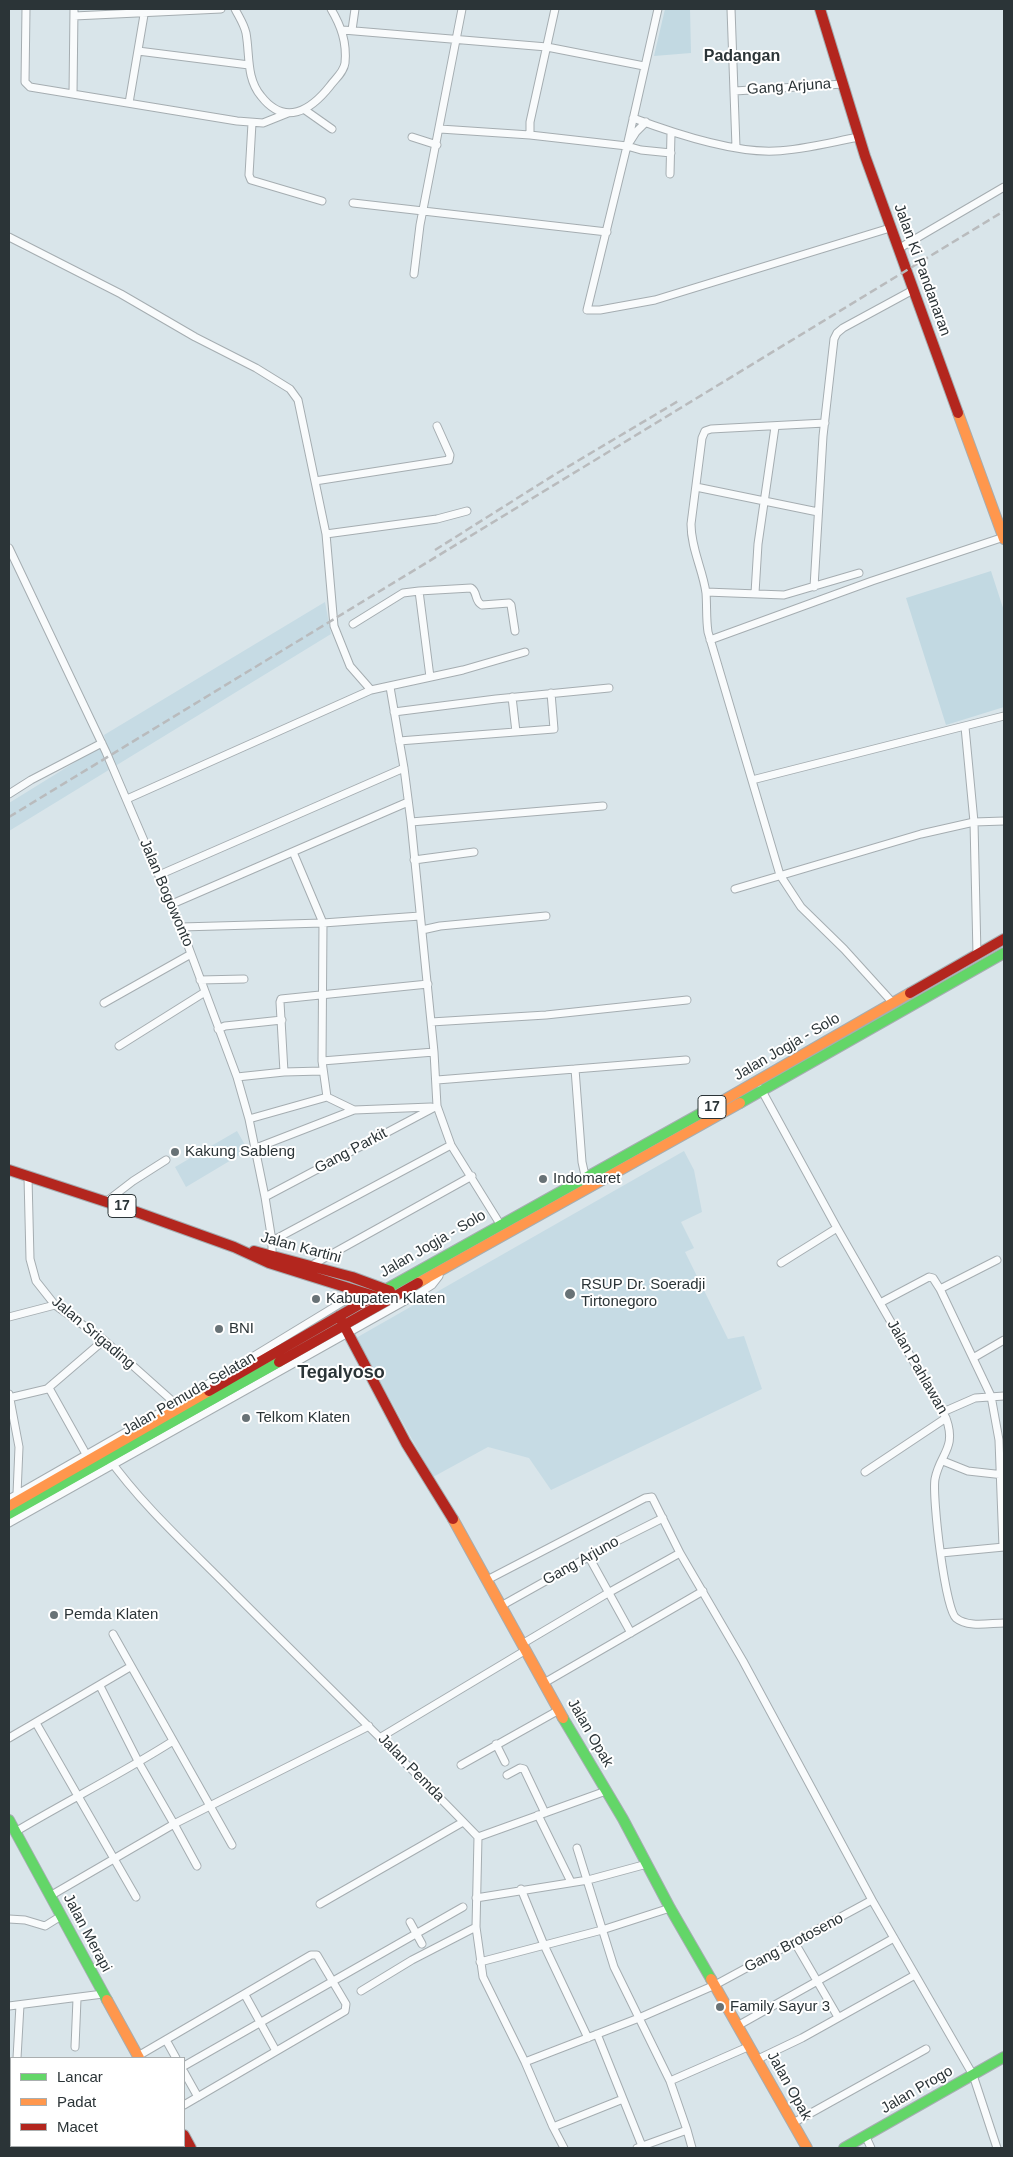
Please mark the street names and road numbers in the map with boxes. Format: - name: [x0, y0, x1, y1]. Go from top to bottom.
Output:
- street label: Gang Arjuna: [746, 75, 832, 99]
- street label: Jalan Ki Pandanaran: [890, 201, 954, 339]
- street label: Jalan Bogowonto: [135, 837, 197, 949]
- street label: Jalan Jogja - Solo: [731, 1009, 843, 1085]
- road number: 17: [698, 1096, 726, 1118]
- street label: Gang Parkit: [312, 1124, 390, 1178]
- road number: 17: [108, 1194, 136, 1218]
- street label: Jalan Jogja - Solo: [377, 1206, 489, 1282]
- street label: Jalan Kartini: [259, 1229, 343, 1267]
- street label: Jalan Srigading: [48, 1293, 138, 1373]
- street label: Jalan Pahlawan: [883, 1317, 951, 1417]
- street label: Jalan Pemuda Selatan: [119, 1348, 259, 1440]
- street label: Gang Arjuno: [540, 1533, 622, 1589]
- street label: Jalan Opak: [563, 1696, 617, 1770]
- street label: Jalan Pemda: [374, 1730, 448, 1806]
- street label: Jalan Merapi: [59, 1891, 115, 1975]
- street label: Gang Brotoseno: [742, 1909, 846, 1977]
- street label: Jalan Opak: [763, 2048, 815, 2124]
- street label: Jalan Progo: [878, 2062, 956, 2118]

